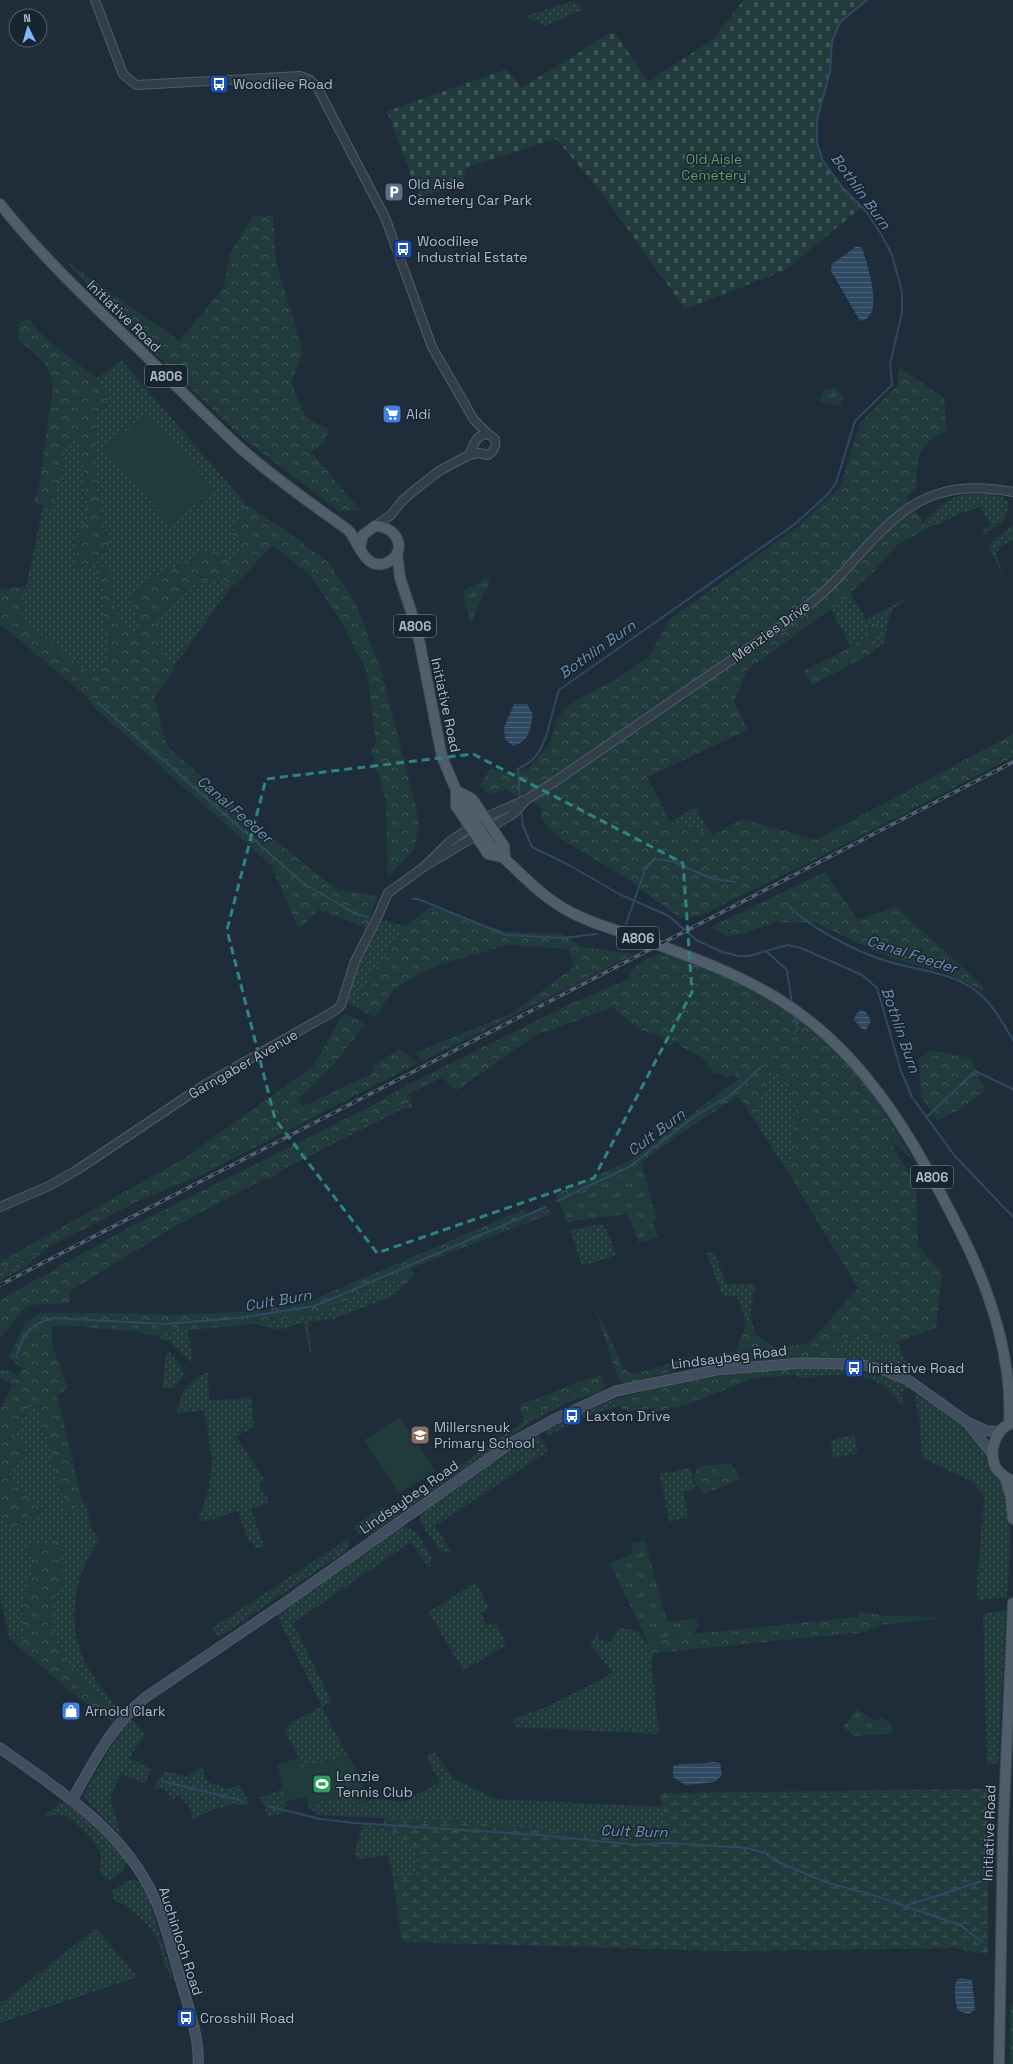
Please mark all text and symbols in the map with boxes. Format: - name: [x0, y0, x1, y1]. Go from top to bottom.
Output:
- north arrow: [8, 8, 48, 48]
- text: N: [23, 11, 31, 25]
- bus stop icon: Woodilee Road: [208, 73, 230, 95]
- place label: Woodilee Road: [233, 75, 333, 93]
- water label: Bothlin Burn: [827, 149, 895, 233]
- park label: Old Aisle Cemetery: [681, 150, 747, 184]
- place label: Old Aisle Cemetery Car Park: [408, 175, 533, 209]
- parking icon: Old Aisle Cemetery Car Park: [383, 181, 405, 203]
- place label: Woodilee Industrial Estate: [417, 232, 528, 266]
- bus stop icon: Woodilee Industrial Estate: [392, 238, 414, 260]
- street label: Initiative Road: [83, 276, 165, 356]
- road number: A806: [145, 365, 187, 387]
- supermarket icon: Aldi: [381, 403, 403, 425]
- place label: Aldi: [406, 405, 431, 423]
- street label: Menzies Drive: [728, 597, 814, 665]
- road number: A806: [394, 615, 436, 637]
- water label: Bothlin Burn: [555, 615, 640, 682]
- street label: Initiative Road: [427, 656, 465, 754]
- water label: Canal Feeder: [193, 771, 278, 848]
- road number: A806: [617, 927, 659, 949]
- water label: Canal Feeder: [865, 931, 961, 978]
- water label: Bothlin Burn: [877, 985, 925, 1076]
- street label: Garngaber Avenue: [185, 1025, 301, 1103]
- water label: Cult Burn: [623, 1104, 689, 1160]
- road number: A806: [911, 1166, 953, 1188]
- water label: Cult Burn: [243, 1285, 314, 1315]
- street label: Lindsaybeg Road: [670, 1341, 788, 1373]
- bus stop icon: Initiative Road: [843, 1357, 865, 1379]
- place label: Initiative Road: [868, 1359, 964, 1377]
- bus stop icon: Laxton Drive: [561, 1405, 583, 1427]
- place label: Laxton Drive: [586, 1407, 671, 1425]
- place label: Millersneuk Primary School: [434, 1418, 535, 1452]
- school or university icon: Millersneuk Primary School: [409, 1424, 431, 1446]
- street label: Lindsaybeg Road: [356, 1456, 462, 1538]
- shop icon: Arnold Clark: [60, 1700, 82, 1722]
- place label: Arnold Clark: [85, 1702, 166, 1720]
- place label: Lenzie Tennis Club: [336, 1767, 413, 1801]
- sports icon: Lenzie Tennis Club: [311, 1773, 333, 1795]
- street label: Initiative Road: [978, 1785, 1000, 1881]
- water label: Cult Burn: [600, 1820, 669, 1842]
- street label: Auchinloch Road: [155, 1884, 207, 1998]
- bus stop icon: Crosshill Road: [175, 2007, 197, 2029]
- place label: Crosshill Road: [200, 2009, 294, 2027]

